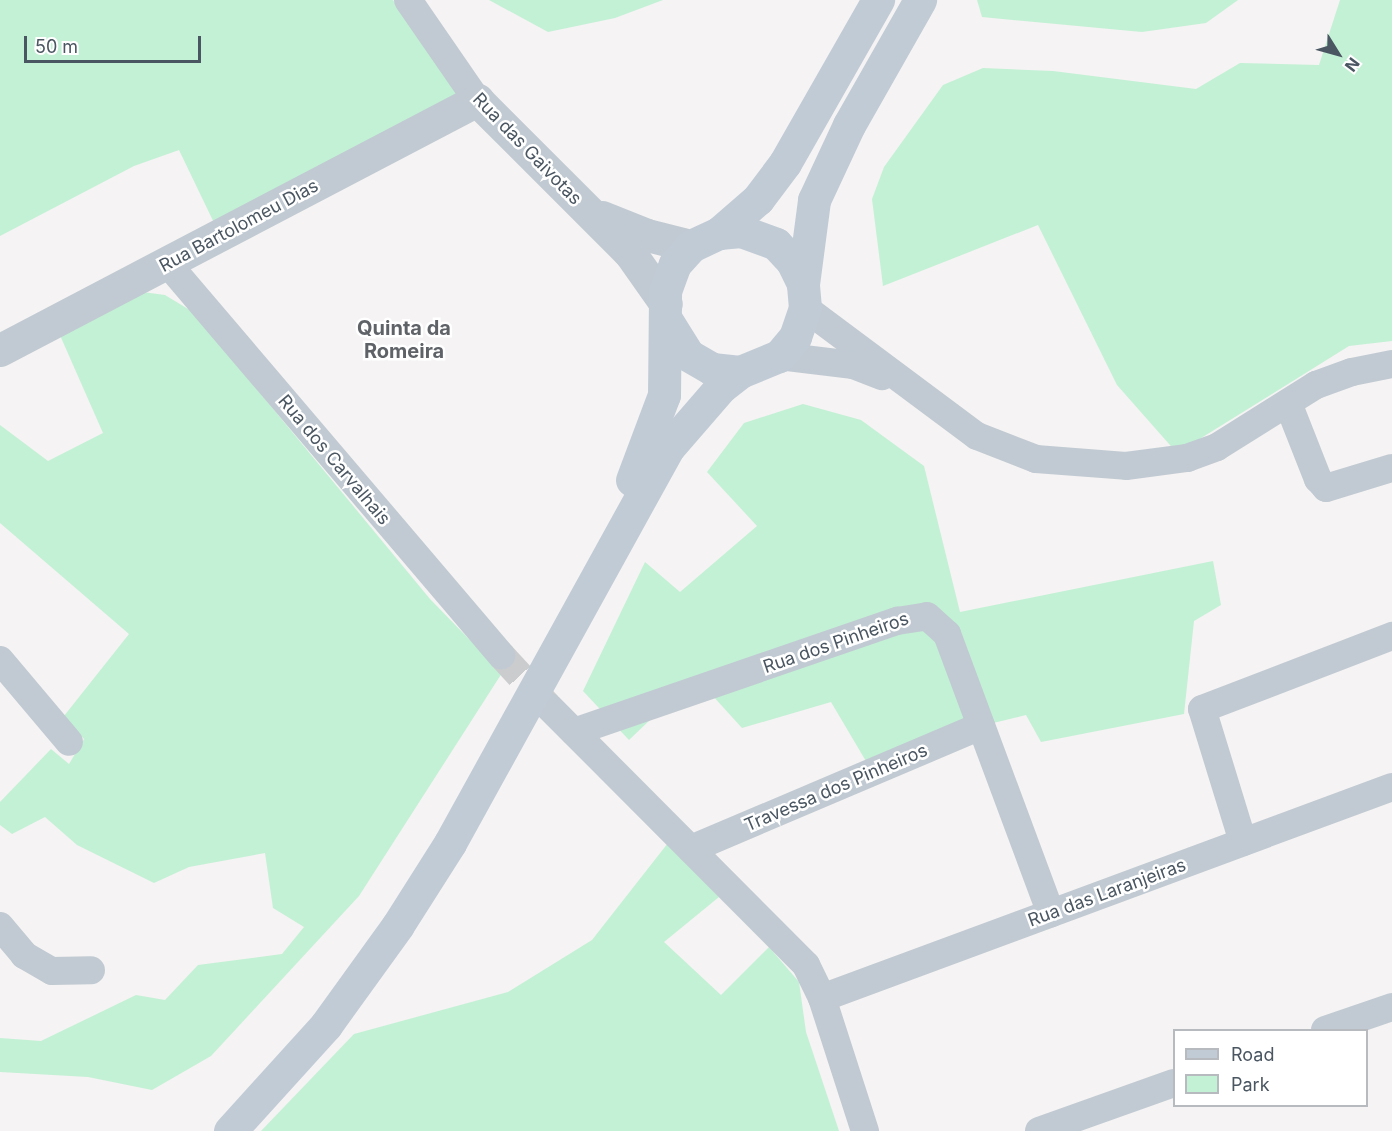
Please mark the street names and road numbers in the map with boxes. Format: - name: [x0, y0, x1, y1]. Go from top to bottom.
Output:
- street label: Rua das Gaivotas: [468, 89, 586, 209]
- street label: Rua Bartolomeu Dias: [156, 175, 322, 277]
- street label: Rua dos Carvalhais: [273, 391, 395, 529]
- street label: Rua dos Pinheiros: [760, 608, 912, 678]
- street label: Travessa dos Pinheiros: [741, 740, 931, 836]
- street label: Rua das Laranjeiras: [1025, 854, 1189, 932]

